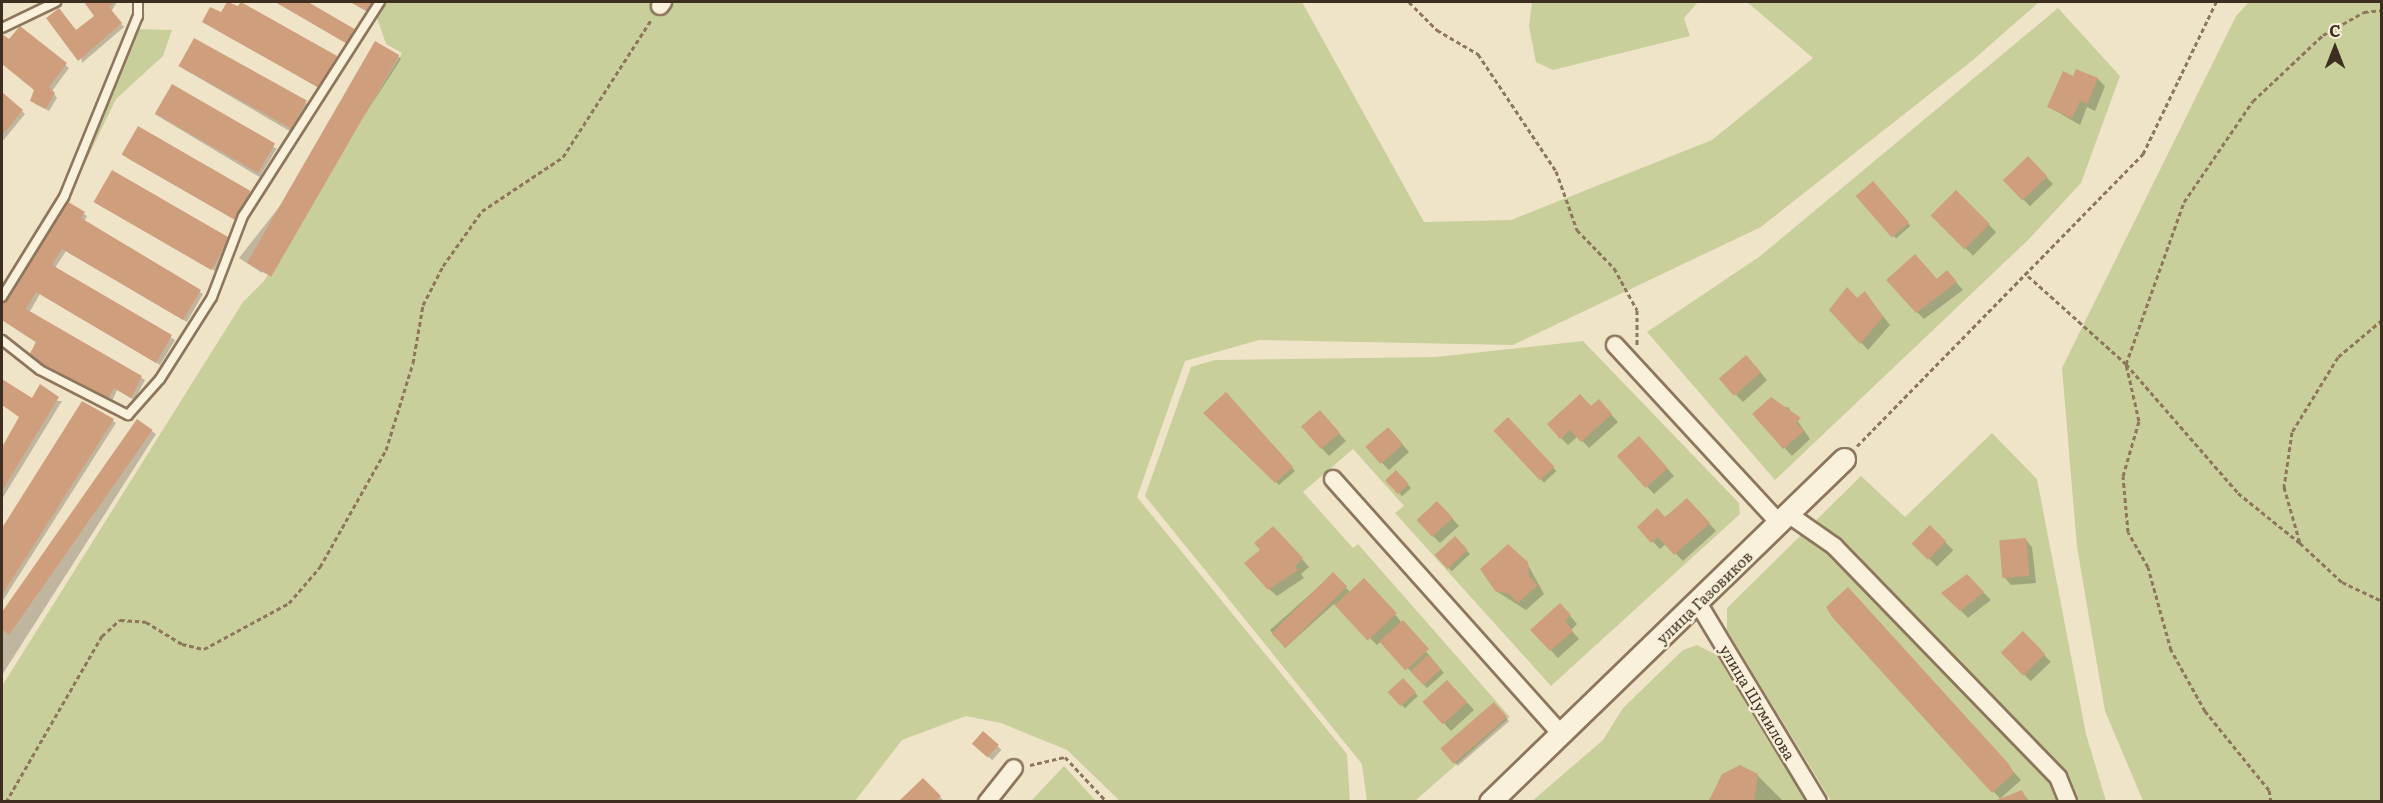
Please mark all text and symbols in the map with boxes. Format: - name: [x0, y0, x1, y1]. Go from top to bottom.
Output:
- north arrow: [2305, 18, 2365, 78]
- text: С: [2329, 18, 2341, 42]
- street label: улица Газовиков: [1652, 547, 1756, 647]
- street label: улица Шумилова: [1716, 641, 1800, 763]

